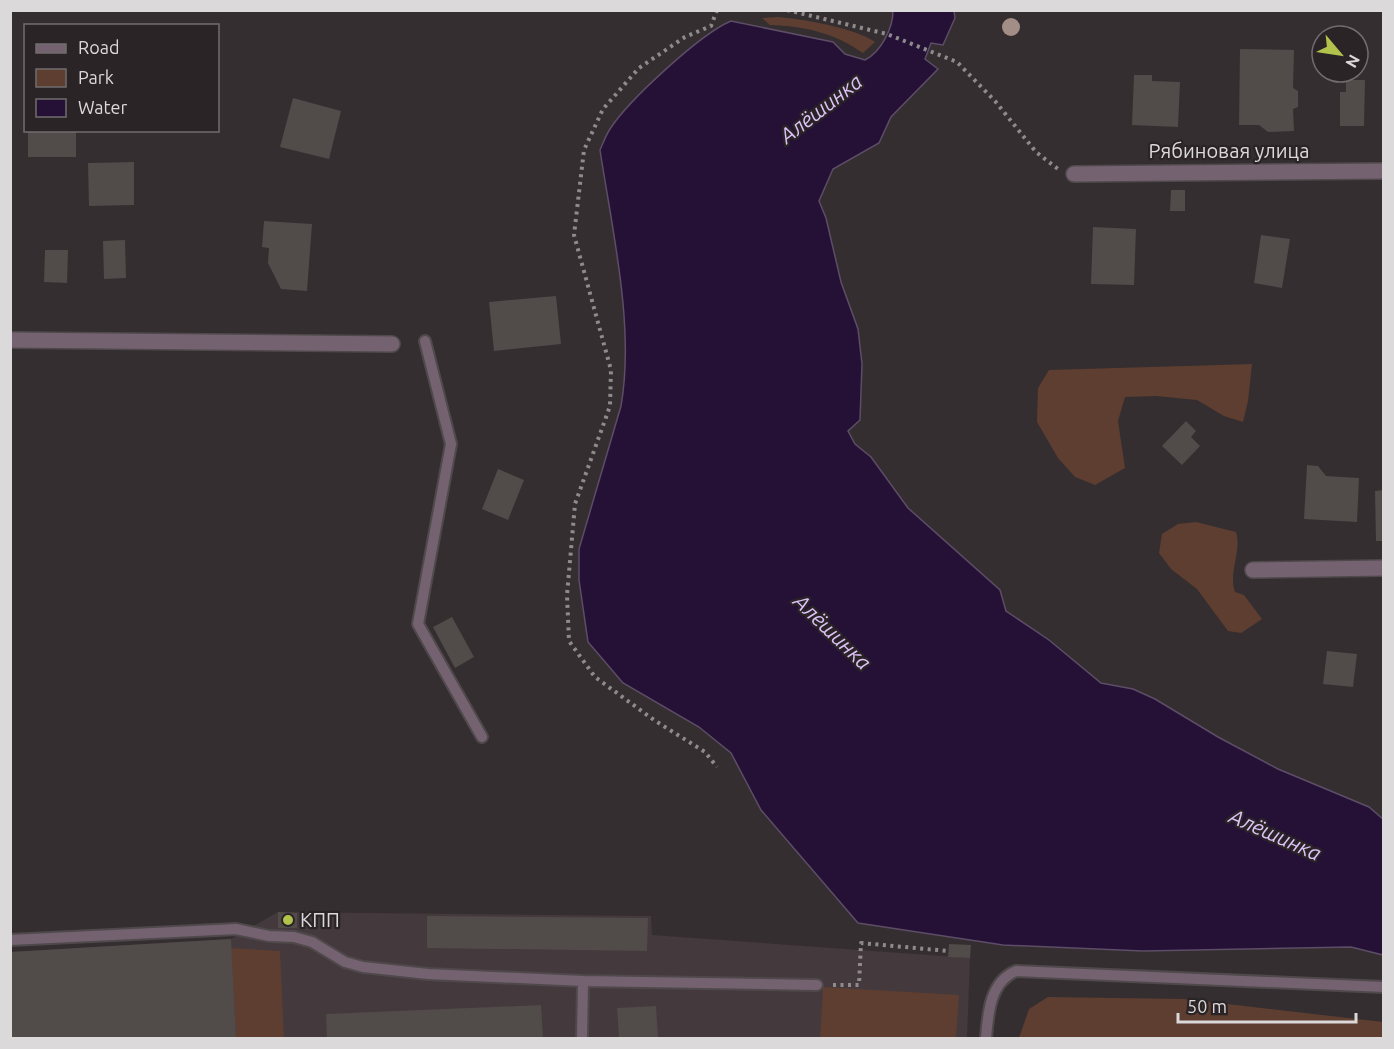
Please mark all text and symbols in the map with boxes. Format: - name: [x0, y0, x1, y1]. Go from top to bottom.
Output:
- legend: [24, 24, 219, 132]
- north arrow: [1310, 24, 1370, 84]
- text: Road: [78, 37, 120, 57]
- text: N: [1342, 52, 1364, 71]
- text: Park: [78, 67, 114, 87]
- water label: Алёшинка: [774, 69, 866, 148]
- text: Water: [78, 97, 128, 117]
- street label: Рябиновая улица: [1148, 139, 1310, 162]
- water label: Алёшинка: [788, 588, 876, 674]
- water label: Алёшинка: [1225, 803, 1325, 865]
- place label: КПП: [300, 908, 340, 931]
- marker: КПП: [281, 913, 295, 927]
- scale bar: [1178, 986, 1356, 1024]
- text: 50 m: [1187, 996, 1227, 1016]

